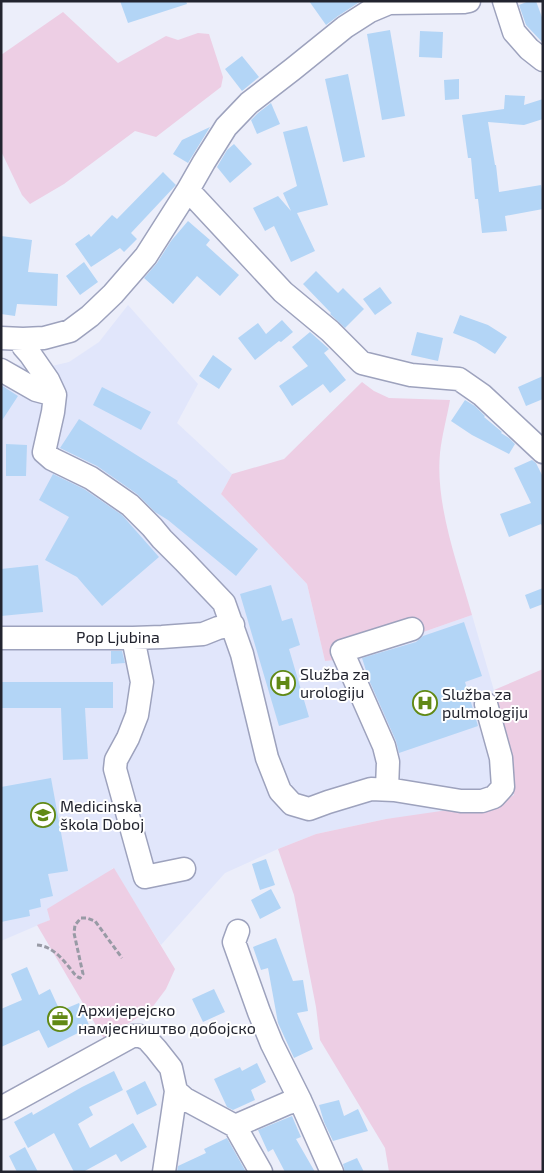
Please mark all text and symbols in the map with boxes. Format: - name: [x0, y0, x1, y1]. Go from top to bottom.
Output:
- street label: Pop Ljubina: [76, 627, 160, 647]
- place label: Služba za urologiju: [300, 664, 369, 702]
- hospital icon: Služba za urologiju: [270, 670, 296, 696]
- place label: Služba za pulmologiju: [442, 684, 528, 722]
- hospital icon: Služba za pulmologiju: [412, 690, 438, 716]
- place label: Medicinska škola Doboj: [60, 796, 144, 834]
- school or university icon: Medicinska škola Doboj: [30, 802, 56, 828]
- place label: Архијерејско намјесништво добојско: [78, 1000, 256, 1038]
- office icon: Архијерејско намјесништво добојско: [47, 1006, 73, 1032]

